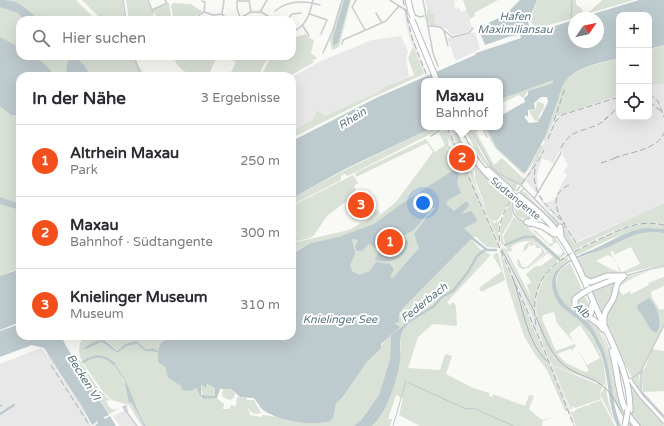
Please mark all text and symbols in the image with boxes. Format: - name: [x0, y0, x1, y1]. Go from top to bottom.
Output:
- water label: Hafen Maximiliansau: [478, 10, 554, 36]
- north arrow: [568, 12, 604, 48]
- map controls: [616, 12, 652, 120]
- button: +: [616, 12, 652, 48]
- search box: [16, 16, 296, 60]
- icon: search: [30, 27, 52, 49]
- text: Hier suchen: [62, 29, 146, 47]
- button: −: [616, 48, 652, 84]
- popup: [421, 78, 503, 130]
- button: locate: [616, 84, 652, 120]
- text: Maxau: [436, 87, 484, 105]
- text: In der Nähe: [32, 88, 126, 109]
- text: 3 Ergebnisse: [201, 90, 280, 106]
- water label: Rhein: [336, 105, 369, 132]
- text: Bahnhof: [436, 105, 488, 121]
- pin: 2: [449, 143, 475, 173]
- text: Altrhein Maxau: [70, 144, 179, 162]
- text: 1: [41, 153, 49, 169]
- text: 250 m: [240, 153, 280, 169]
- text: Park: [70, 162, 98, 178]
- street label: Südtangente: [488, 175, 543, 223]
- pin: 3: [348, 190, 374, 220]
- your location: [413, 193, 433, 213]
- text: Maxau: [70, 216, 119, 234]
- text: 2: [41, 225, 49, 241]
- text: 300 m: [240, 225, 280, 241]
- pin: 1: [377, 227, 403, 257]
- text: Bahnhof · Südtangente: [70, 234, 213, 250]
- water label: Federbach: [398, 280, 450, 325]
- text: Knielinger Museum: [70, 288, 208, 306]
- text: 3: [41, 297, 49, 313]
- text: 310 m: [240, 297, 280, 313]
- water label: Alb: [571, 300, 593, 322]
- text: Museum: [70, 306, 124, 322]
- water label: Knielinger See: [303, 313, 378, 326]
- water label: Becken VI: [64, 352, 103, 404]

